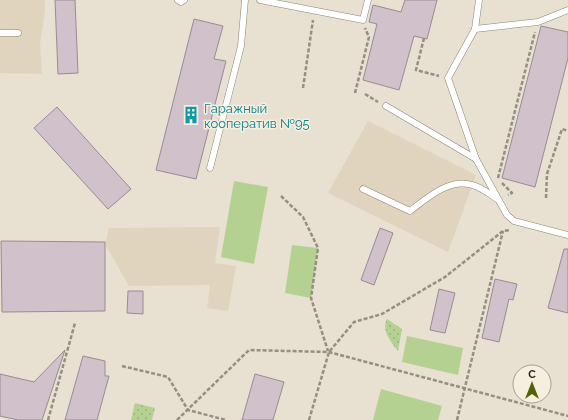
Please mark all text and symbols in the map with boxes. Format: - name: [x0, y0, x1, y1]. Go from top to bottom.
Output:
- place label: Гаражный кооператив №95: [204, 101, 310, 131]
- building icon: Гаражный кооператив №95: [181, 105, 201, 125]
- north arrow: [512, 364, 552, 404]
- text: С: [528, 368, 536, 381]

